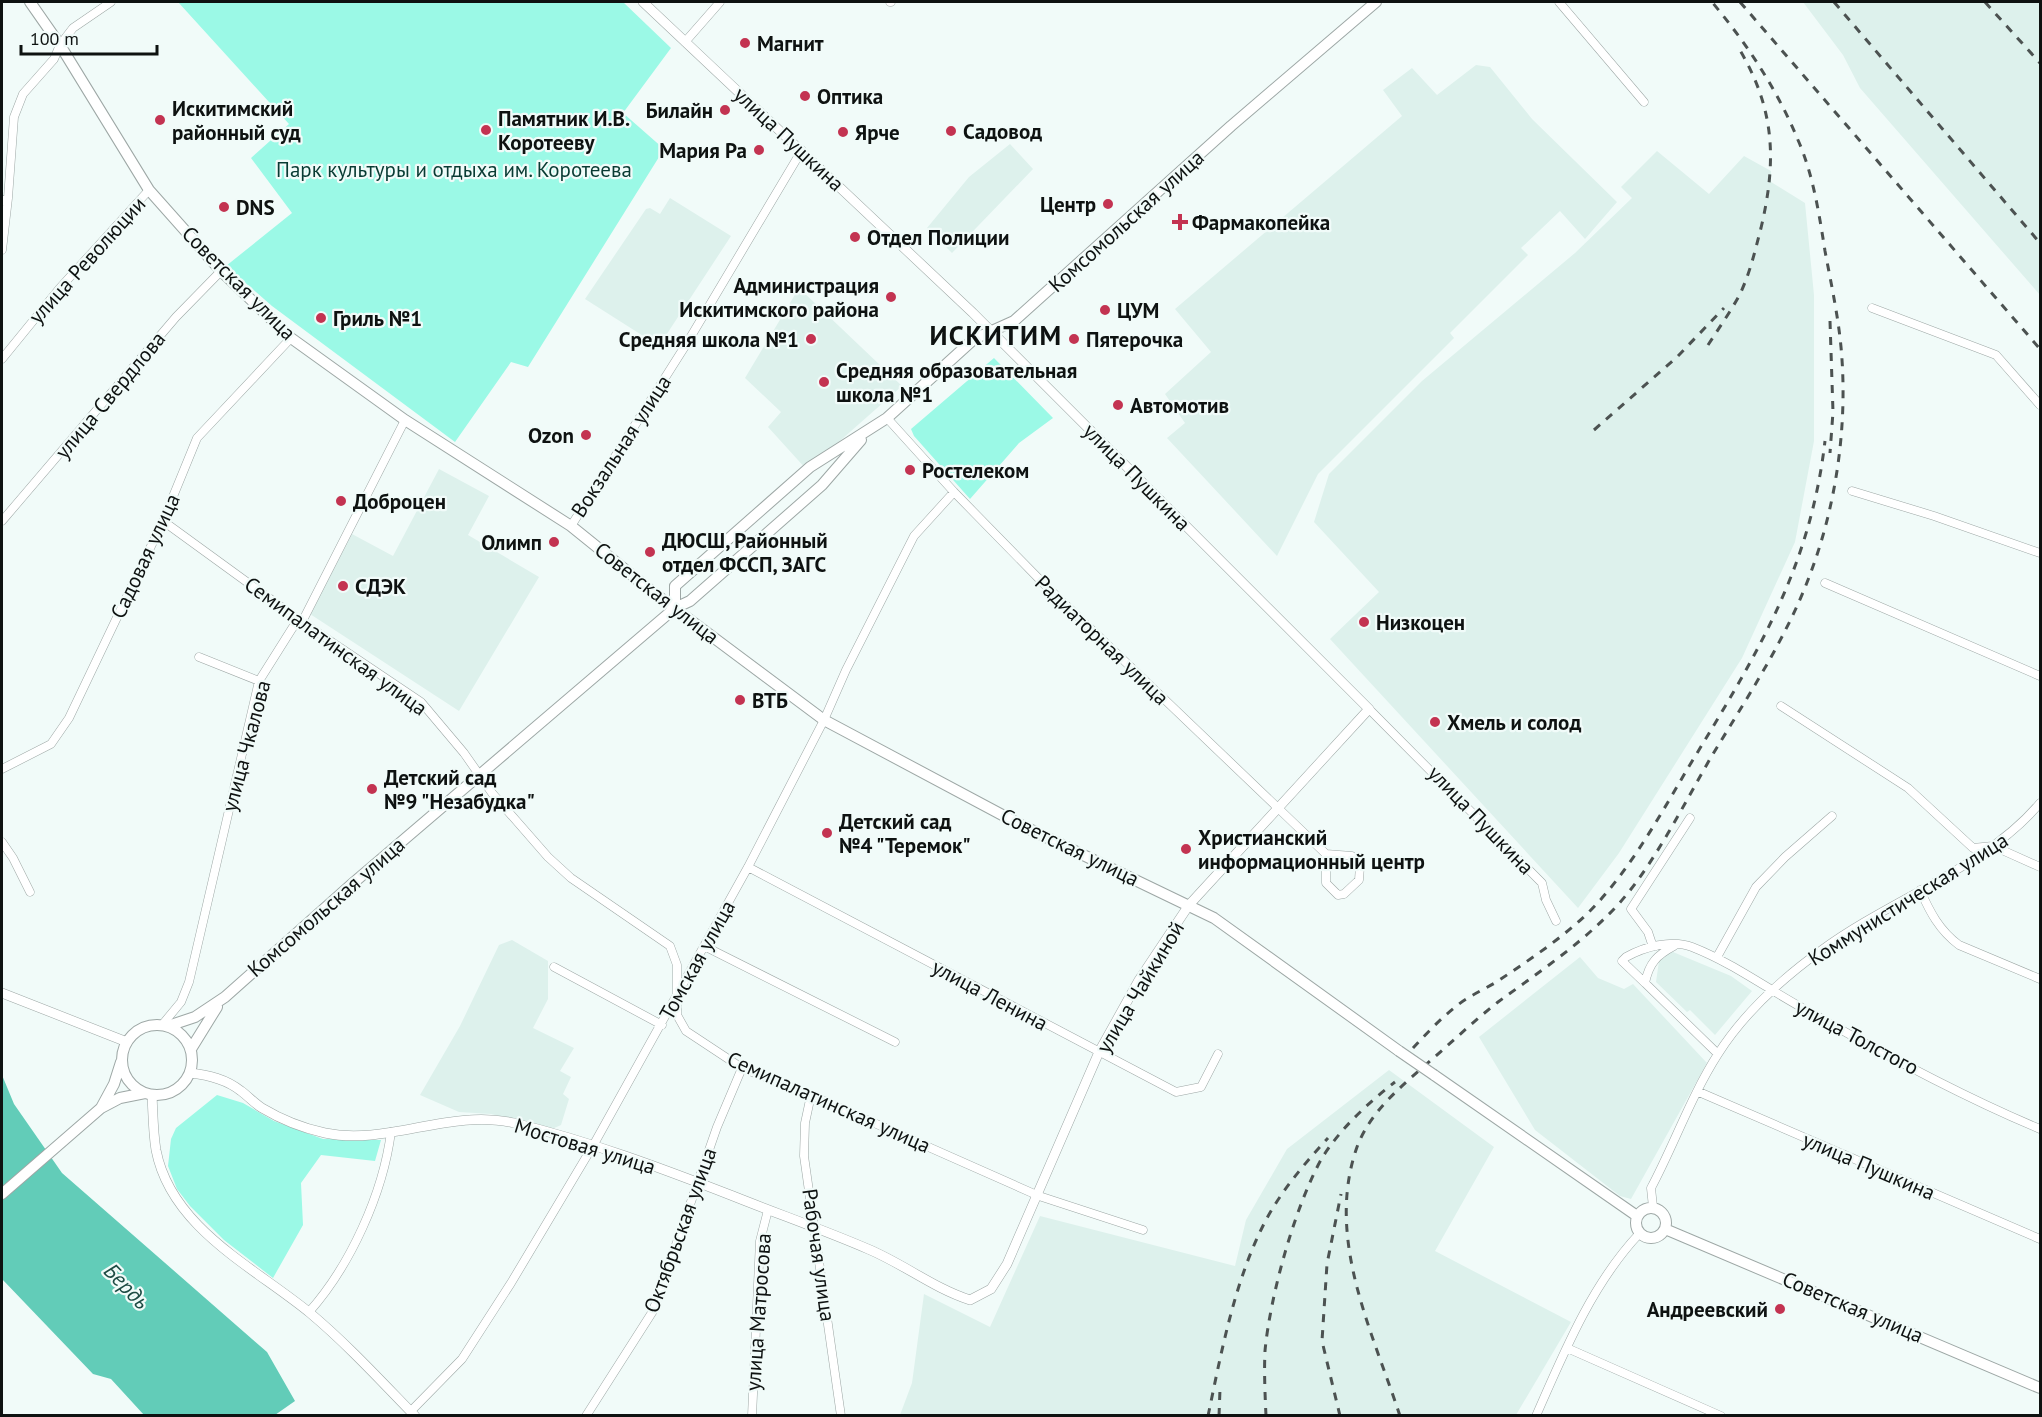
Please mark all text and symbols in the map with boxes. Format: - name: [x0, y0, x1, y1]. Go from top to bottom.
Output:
- scale bar: [21, 18, 158, 56]
- text: 100 m: [30, 27, 79, 50]
- place label: Магнит: [757, 30, 824, 57]
- marker: Магнит: [738, 36, 752, 50]
- street label: улица Пушкина: [728, 81, 850, 197]
- place label: Оптика: [817, 83, 883, 110]
- marker: Оптика: [798, 89, 812, 103]
- place label: Искитимский районный суд: [172, 95, 301, 146]
- place label: Билайн: [646, 97, 713, 124]
- marker: Билайн: [718, 103, 732, 117]
- place label: Памятник И.В. Коротееву: [498, 105, 630, 156]
- marker: Искитимский районный суд: [153, 113, 167, 127]
- place label: Садовод: [963, 118, 1042, 145]
- place label: Ярче: [855, 119, 900, 146]
- marker: Памятник И.В. Коротееву: [479, 123, 493, 137]
- marker: Садовод: [944, 124, 958, 138]
- marker: Ярче: [836, 125, 850, 139]
- place label: Мария Ра: [659, 137, 747, 164]
- marker: Мария Ра: [752, 143, 766, 157]
- street label: Комсомольская улица: [1043, 144, 1209, 298]
- park label: Парк культуры и отдыха им. Коротеева: [276, 156, 632, 183]
- street label: улица Революции: [23, 191, 151, 329]
- place label: Центр: [1040, 191, 1096, 218]
- place label: DNS: [236, 194, 275, 221]
- marker: Центр: [1101, 197, 1115, 211]
- marker: DNS: [217, 200, 231, 214]
- place label: Фармакопейка: [1192, 209, 1330, 236]
- marker: Фармакопейка: [1173, 215, 1187, 229]
- street label: Советская улица: [176, 220, 302, 346]
- place label: Отдел Полиции: [867, 224, 1009, 251]
- marker: Отдел Полиции: [848, 230, 862, 244]
- place label: Администрация Искитимского района: [679, 272, 879, 323]
- marker: Администрация Искитимского района: [884, 290, 898, 304]
- place label: ЦУМ: [1117, 297, 1159, 324]
- marker: ЦУМ: [1098, 303, 1112, 317]
- place label: Гриль №1: [333, 305, 422, 332]
- marker: Гриль №1: [314, 311, 328, 325]
- district label: ИСКИТИМ: [929, 318, 1063, 352]
- street label: улица Свердлова: [49, 326, 171, 464]
- place label: Средняя школа №1: [619, 326, 799, 353]
- place label: Пятерочка: [1086, 326, 1183, 353]
- marker: Средняя школа №1: [804, 332, 818, 346]
- marker: Пятерочка: [1067, 332, 1081, 346]
- place label: Средняя образовательная школа №1: [836, 357, 1077, 408]
- street label: Вокзальная улица: [565, 370, 677, 522]
- marker: Средняя образовательная школа №1: [817, 375, 831, 389]
- place label: Автомотив: [1130, 392, 1229, 419]
- marker: Автомотив: [1111, 398, 1125, 412]
- street label: улица Пушкина: [1077, 417, 1197, 537]
- place label: Ozon: [528, 422, 574, 449]
- marker: Ozon: [579, 428, 593, 442]
- place label: Ростелеком: [922, 457, 1029, 484]
- marker: Ростелеком: [903, 463, 917, 477]
- place label: Доброцен: [353, 488, 446, 515]
- street label: Садовая улица: [104, 489, 186, 623]
- marker: Доброцен: [334, 494, 348, 508]
- place label: ДЮСШ, Районный отдел ФССП, ЗАГС: [662, 527, 828, 578]
- place label: Олимп: [481, 529, 542, 556]
- marker: Олимп: [547, 535, 561, 549]
- street label: Советская улица: [589, 536, 725, 650]
- marker: ДЮСШ, Районный отдел ФССП, ЗАГС: [643, 545, 657, 559]
- street label: Радиаторная улица: [1029, 569, 1175, 711]
- street label: Семипалатинская улица: [239, 571, 433, 721]
- place label: СДЭК: [355, 573, 406, 600]
- marker: СДЭК: [336, 579, 350, 593]
- place label: Низкоцен: [1376, 609, 1465, 636]
- marker: Низкоцен: [1357, 615, 1371, 629]
- street label: улица Чкалова: [215, 677, 277, 815]
- place label: ВТБ: [752, 687, 788, 714]
- marker: ВТБ: [733, 693, 747, 707]
- place label: Хмель и солод: [1447, 709, 1581, 736]
- marker: Хмель и солод: [1428, 715, 1442, 729]
- street label: улица Пушкина: [1422, 760, 1540, 880]
- place label: Детский сад №9 "Незабудка": [384, 764, 535, 815]
- marker: Детский сад №9 "Незабудка": [365, 782, 379, 796]
- street label: Советская улица: [996, 802, 1144, 892]
- place label: Детский сад №4 "Теремок": [839, 808, 971, 859]
- place label: Христианский информационный центр: [1198, 824, 1425, 875]
- marker: Детский сад №4 "Теремок": [820, 826, 834, 840]
- street label: Коммунистическая улица: [1803, 826, 2013, 972]
- street label: Комсомольская улица: [242, 831, 410, 983]
- marker: Христианский информационный центр: [1179, 842, 1193, 856]
- street label: Томская улица: [653, 895, 741, 1025]
- street label: улица Чайкиной: [1090, 916, 1190, 1058]
- street label: улица Ленина: [928, 953, 1052, 1037]
- street label: улица Толстого: [1791, 993, 1923, 1081]
- street label: Семипалатинская улица: [723, 1045, 935, 1159]
- street label: Мостовая улица: [511, 1112, 659, 1180]
- street label: улица Пушкина: [1799, 1126, 1939, 1206]
- street label: Октябрьская улица: [638, 1144, 722, 1316]
- street label: Рабочая улица: [796, 1187, 842, 1323]
- street label: улица Матросова: [739, 1232, 777, 1392]
- water label: Бердь: [98, 1257, 156, 1315]
- street label: Советская улица: [1778, 1265, 1928, 1349]
- place label: Андреевский: [1647, 1296, 1768, 1323]
- marker: Андреевский: [1773, 1302, 1787, 1316]

